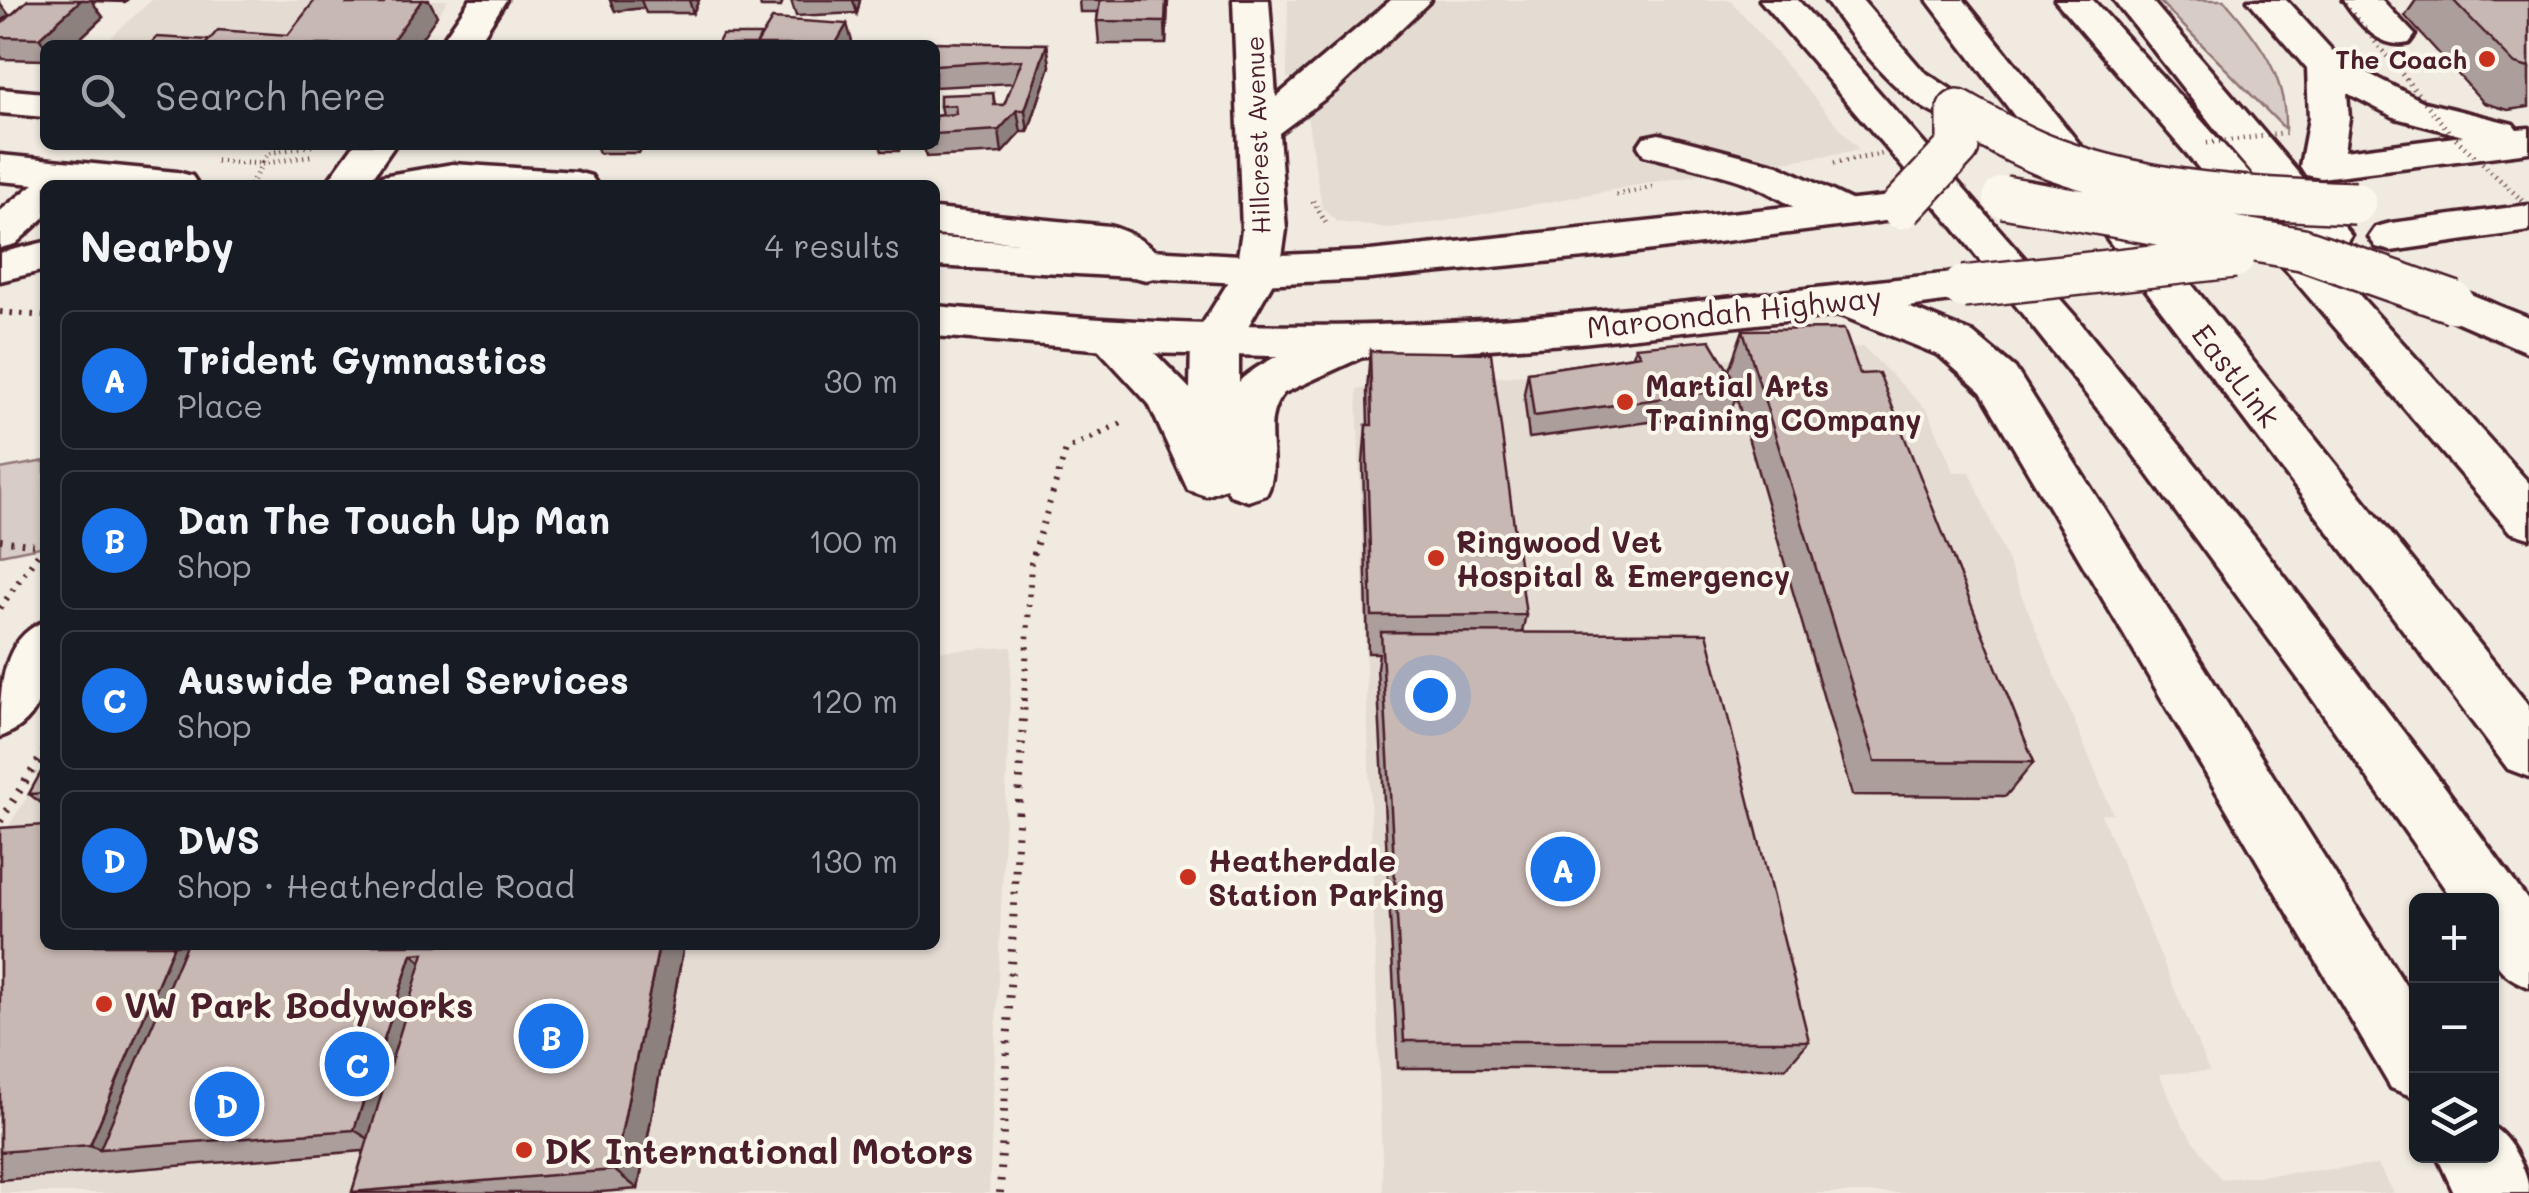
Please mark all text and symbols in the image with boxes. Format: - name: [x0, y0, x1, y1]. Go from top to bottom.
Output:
- street label: Hillcrest Avenue: [1238, 35, 1276, 235]
- search box: [40, 40, 940, 150]
- place label: The Coach: [2335, 43, 2467, 75]
- marker: The Coach: [2476, 48, 2498, 70]
- icon: search: [75, 68, 130, 123]
- text: Search here: [155, 70, 386, 120]
- text: Nearby: [80, 218, 234, 273]
- text: 4 results: [764, 224, 900, 266]
- street label: Maroondah Highway: [1584, 276, 1884, 346]
- street label: EastLink: [2184, 315, 2290, 435]
- text: Trident Gymnastics: [177, 334, 547, 384]
- text: A: [103, 359, 126, 401]
- text: 30 m: [824, 359, 898, 401]
- place label: Martial Arts Training COmpany: [1645, 365, 1921, 439]
- text: Place: [177, 384, 263, 426]
- marker: Martial Arts Training COmpany: [1614, 391, 1636, 413]
- text: Dan The Touch Up Man: [177, 494, 610, 544]
- text: B: [104, 519, 125, 561]
- text: 100 m: [808, 519, 898, 561]
- place label: Ringwood Vet Hospital & Emergency: [1456, 521, 1790, 595]
- text: Shop: [177, 544, 252, 586]
- marker: Ringwood Vet Hospital & Emergency: [1425, 547, 1447, 569]
- text: Auswide Panel Services: [177, 654, 629, 704]
- your location: [1405, 670, 1456, 721]
- text: C: [103, 679, 126, 721]
- text: 120 m: [810, 679, 898, 721]
- text: Shop: [177, 704, 252, 746]
- text: DWS: [177, 814, 260, 864]
- pin: A: [1530, 832, 1596, 906]
- text: D: [103, 839, 126, 881]
- text: 130 m: [809, 839, 898, 881]
- place label: Heatherdale Station Parking: [1208, 840, 1444, 914]
- text: Shop · Heatherdale Road: [177, 864, 575, 906]
- marker: Heatherdale Station Parking: [1177, 866, 1199, 888]
- map controls: [2409, 893, 2499, 1163]
- button: +: [2409, 893, 2499, 983]
- place label: VW Park Bodyworks: [124, 981, 474, 1027]
- button: −: [2409, 983, 2499, 1073]
- marker: VW Park Bodyworks: [93, 993, 115, 1015]
- pin: B: [518, 998, 584, 1074]
- pin: C: [324, 1026, 390, 1102]
- pin: D: [194, 1066, 260, 1142]
- button: layers: [2409, 1073, 2499, 1163]
- place label: DK International Motors: [544, 1127, 973, 1173]
- marker: DK International Motors: [513, 1139, 535, 1161]

